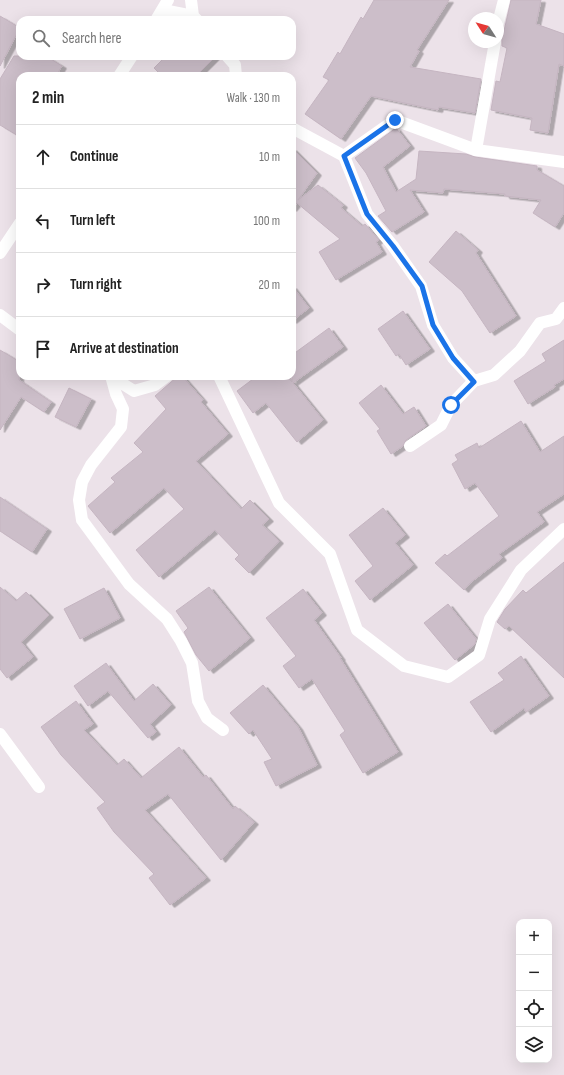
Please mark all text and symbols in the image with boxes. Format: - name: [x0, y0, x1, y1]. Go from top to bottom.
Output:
- north arrow: [468, 12, 504, 48]
- search box: [16, 16, 296, 60]
- icon: search: [30, 27, 52, 49]
- text: Search here: [62, 29, 122, 48]
- text: 2 min: [32, 88, 64, 108]
- text: Walk · 130 m: [227, 90, 280, 106]
- route end: [386, 111, 404, 129]
- icon: ahead: [32, 146, 54, 168]
- text: Continue: [70, 147, 119, 166]
- text: 10 m: [259, 149, 280, 165]
- icon: left: [32, 210, 54, 232]
- text: Turn left: [70, 211, 115, 230]
- text: 100 m: [253, 213, 280, 229]
- icon: right: [32, 274, 54, 296]
- text: Turn right: [70, 275, 122, 294]
- text: 20 m: [258, 277, 280, 293]
- icon: arrive: [32, 338, 54, 360]
- text: Arrive at destination: [70, 339, 179, 358]
- route start: [442, 396, 460, 414]
- map controls: [516, 919, 552, 1063]
- button: +: [516, 919, 552, 955]
- button: −: [516, 955, 552, 991]
- button: locate: [516, 991, 552, 1027]
- button: layers: [516, 1027, 552, 1063]

